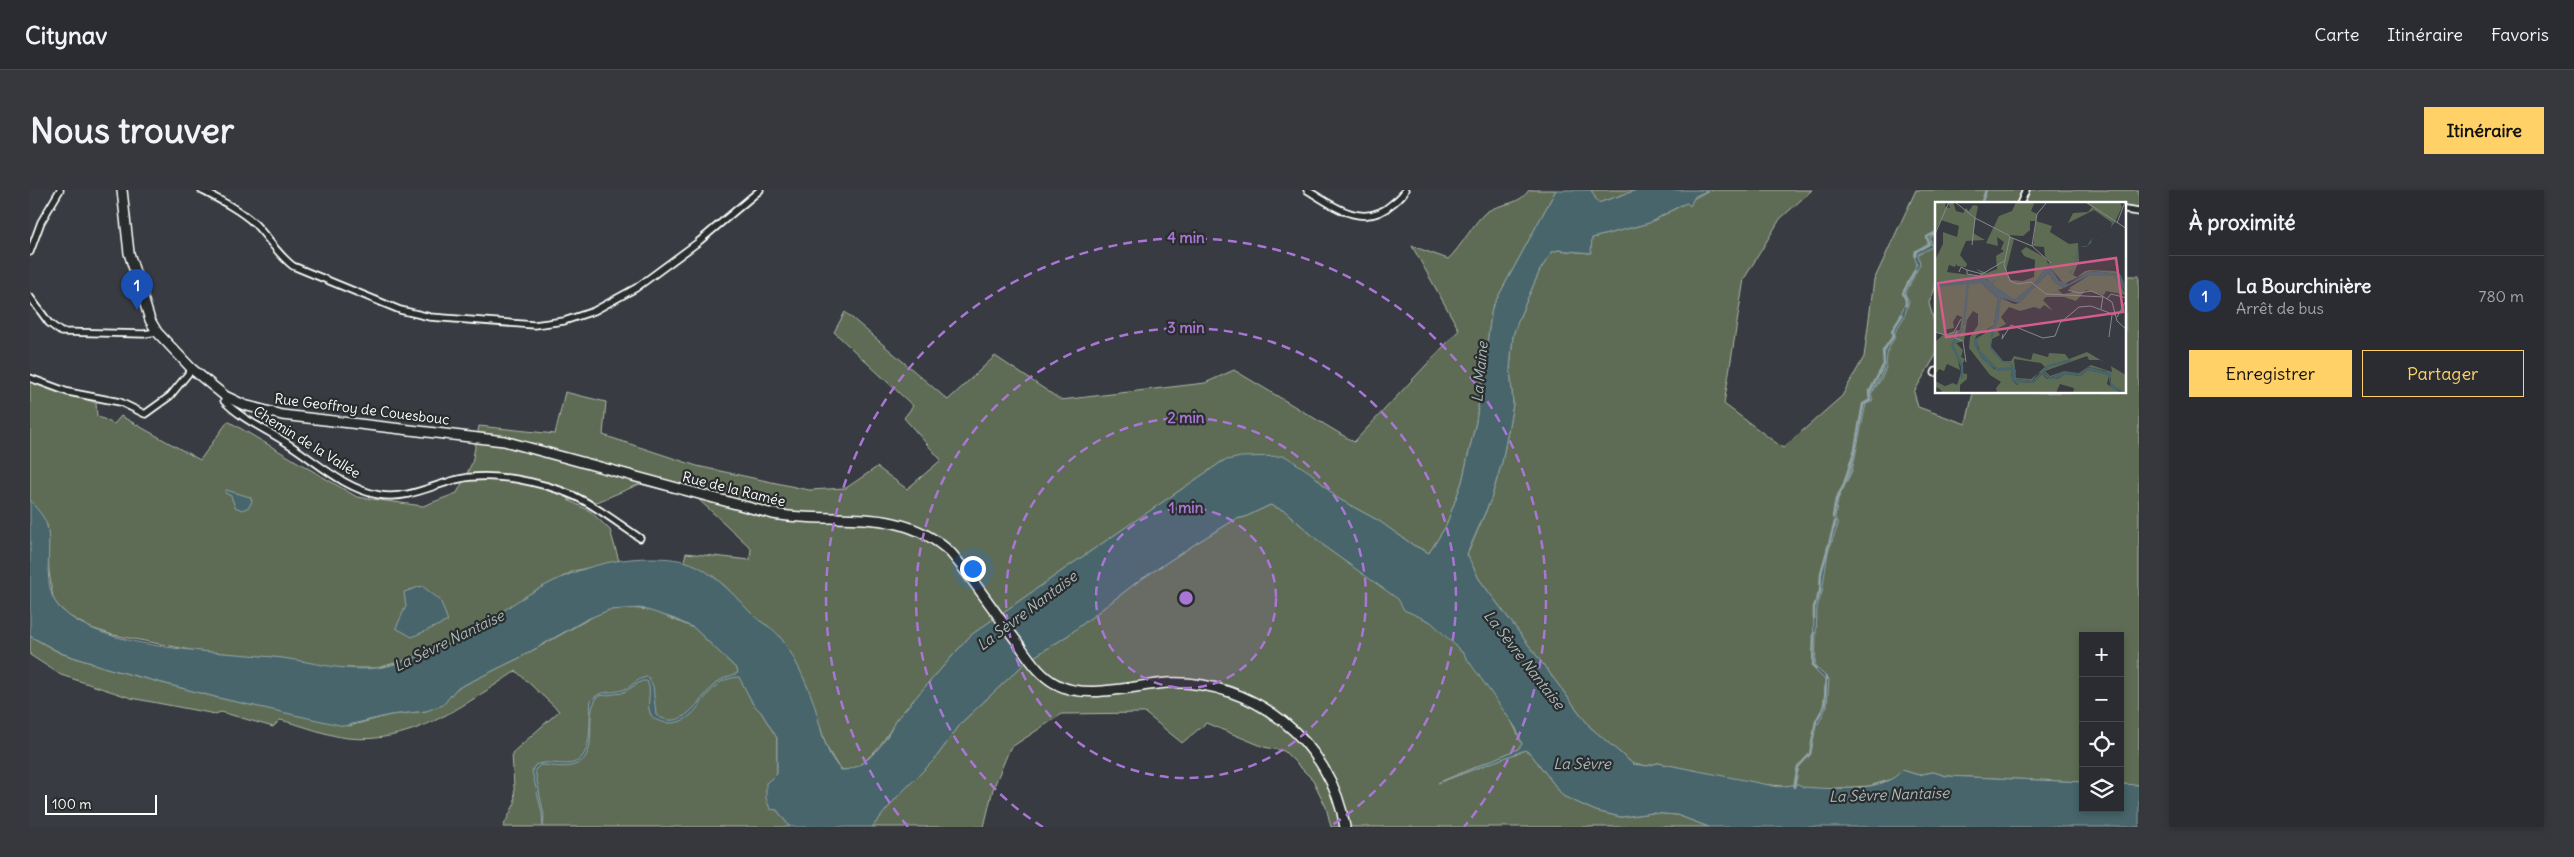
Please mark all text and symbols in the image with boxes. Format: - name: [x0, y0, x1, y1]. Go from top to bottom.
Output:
- text: Citynav: [25, 20, 107, 50]
- text: Carte: [2314, 23, 2359, 46]
- text: Itinéraire: [2387, 23, 2463, 46]
- text: Favoris: [2491, 23, 2549, 46]
- button: Itinéraire: [2424, 107, 2544, 154]
- text: Nous trouver: [30, 108, 234, 152]
- inset map: [1935, 202, 2126, 394]
- text: À proximité: [2189, 209, 2296, 236]
- text: 4 min: [1167, 228, 1205, 247]
- pin: 1: [121, 269, 153, 310]
- text: La Bourchinière: [2236, 274, 2371, 298]
- text: 1: [2202, 286, 2208, 306]
- text: 780 m: [2479, 286, 2524, 306]
- text: Arrêt de bus: [2236, 298, 2324, 318]
- text: 3 min: [1167, 318, 1205, 337]
- water label: La Maine: [1467, 340, 1492, 403]
- button: Enregistrer: [2189, 350, 2352, 397]
- button: Partager: [2362, 350, 2524, 397]
- street label: Rue Geoffroy de Couesbouc: [274, 389, 450, 429]
- street label: Chemin de la Vallée: [250, 402, 364, 482]
- text: 2 min: [1168, 408, 1205, 427]
- street label: Rue de la Ramée: [681, 468, 787, 510]
- text: 1 min: [1169, 498, 1204, 517]
- your location: [960, 556, 986, 582]
- water label: La Sèvre Nantaise: [973, 566, 1081, 654]
- centre of rings: [1177, 589, 1195, 607]
- water label: La Sèvre Nantaise: [390, 605, 508, 675]
- water label: La Sèvre Nantaise: [1480, 606, 1570, 714]
- map controls: [2079, 632, 2124, 812]
- button: +: [2079, 632, 2124, 677]
- button: −: [2079, 677, 2124, 722]
- button: locate: [2079, 722, 2124, 767]
- water label: La Sèvre: [1553, 754, 1612, 773]
- button: layers: [2079, 767, 2124, 812]
- water label: La Sèvre Nantaise: [1828, 783, 1950, 806]
- scale bar: [45, 792, 158, 815]
- text: 100 m: [52, 795, 92, 813]

